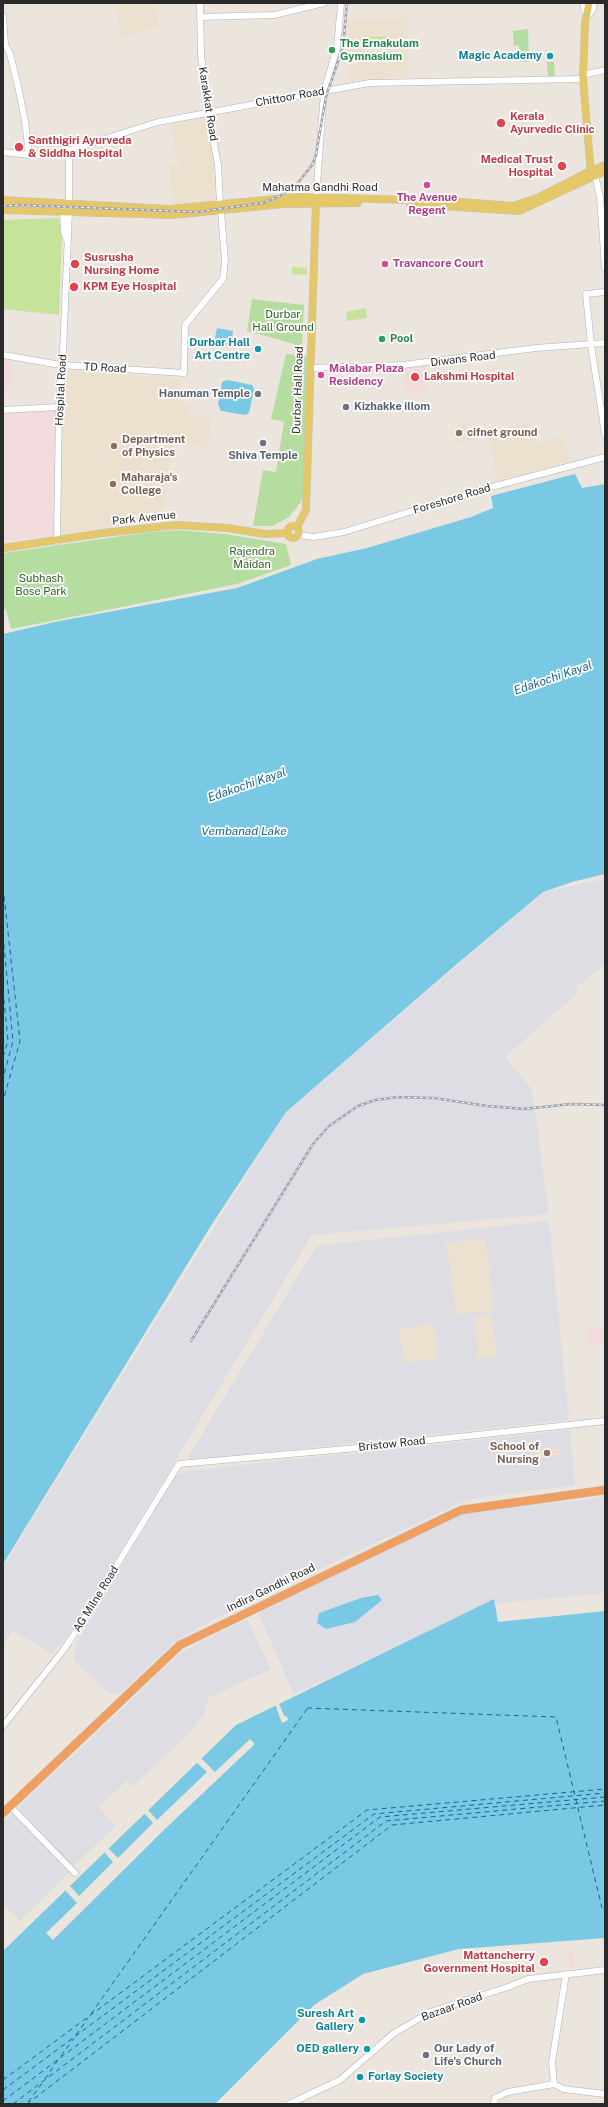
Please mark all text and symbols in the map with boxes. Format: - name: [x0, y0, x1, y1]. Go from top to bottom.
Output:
- place label: The Ernakulam Gymnasium: [340, 37, 419, 63]
- marker: The Ernakulam Gymnasium: [327, 45, 337, 55]
- place label: Magic Academy: [458, 49, 542, 63]
- marker: Magic Academy: [545, 51, 555, 61]
- street label: Karakkat Road: [196, 66, 220, 142]
- street label: Chittoor Road: [254, 84, 326, 110]
- place label: Kerala Ayurvedic Clinic: [510, 110, 595, 136]
- marker: Kerala Ayurvedic Clinic: [495, 117, 507, 129]
- place label: Santhigiri Ayurveda & Siddha Hospital: [28, 134, 131, 160]
- marker: Santhigiri Ayurveda & Siddha Hospital: [13, 141, 25, 153]
- place label: Medical Trust Hospital: [481, 153, 553, 179]
- marker: Medical Trust Hospital: [556, 160, 568, 172]
- marker: The Avenue Regent: [422, 180, 432, 190]
- street label: Mahatma Gandhi Road: [262, 181, 378, 195]
- place label: The Avenue Regent: [397, 191, 457, 217]
- place label: Susrusha Nursing Home: [84, 251, 159, 277]
- place label: Travancore Court: [393, 257, 484, 271]
- marker: Susrusha Nursing Home: [69, 258, 81, 270]
- marker: Travancore Court: [380, 259, 390, 269]
- place label: KPM Eye Hospital: [83, 280, 177, 294]
- marker: KPM Eye Hospital: [68, 281, 80, 293]
- park label: Durbar Hall Ground: [252, 308, 314, 334]
- place label: Pool: [390, 332, 413, 346]
- marker: Pool: [377, 334, 387, 344]
- place label: Durbar Hall Art Centre: [189, 336, 250, 362]
- marker: Durbar Hall Art Centre: [253, 344, 263, 354]
- street label: Durbar Hall Road: [290, 346, 306, 434]
- street label: Diwans Road: [430, 348, 496, 370]
- street label: Hospital Road: [53, 354, 69, 426]
- street label: TD Road: [83, 360, 127, 376]
- place label: Malabar Plaza Residency: [329, 362, 404, 388]
- marker: Malabar Plaza Residency: [316, 370, 326, 380]
- place label: Lakshmi Hospital: [424, 370, 515, 384]
- marker: Lakshmi Hospital: [409, 371, 421, 383]
- place label: Hanuman Temple: [159, 387, 250, 401]
- marker: Hanuman Temple: [253, 389, 263, 399]
- place label: Kizhakke illom: [354, 400, 430, 414]
- marker: Kizhakke illom: [341, 402, 351, 412]
- place label: cifnet ground: [467, 426, 538, 440]
- marker: cifnet ground: [454, 428, 464, 438]
- place label: Department of Physics: [122, 433, 185, 459]
- marker: Shiva Temple: [258, 438, 268, 448]
- marker: Department of Physics: [109, 441, 119, 451]
- place label: Shiva Temple: [228, 449, 298, 463]
- place label: Maharaja's College: [121, 471, 177, 497]
- marker: Maharaja's College: [108, 479, 118, 489]
- street label: Foreshore Road: [412, 481, 492, 517]
- street label: Park Avenue: [112, 508, 176, 528]
- park label: Rajendra Maidan: [229, 545, 275, 571]
- park label: Subhash Bose Park: [15, 572, 67, 598]
- water label: Edakochi Kayal: [512, 658, 594, 698]
- water label: Edakochi Kayal: [206, 765, 288, 805]
- water label: Vembanad Lake: [201, 824, 287, 838]
- street label: Bristow Road: [358, 1434, 426, 1454]
- place label: School of Nursing: [490, 1440, 539, 1466]
- marker: School of Nursing: [542, 1448, 552, 1458]
- street label: Indira Gandhi Road: [225, 1561, 317, 1615]
- street label: AG Milne Road: [70, 1564, 122, 1634]
- place label: Mattancherry Government Hospital: [423, 1949, 535, 1975]
- marker: Mattancherry Government Hospital: [538, 1956, 550, 1968]
- street label: Bazaar Road: [420, 1990, 484, 2024]
- place label: Suresh Art Gallery: [297, 2007, 354, 2033]
- marker: Suresh Art Gallery: [357, 2015, 367, 2025]
- place label: OED gallery: [296, 2042, 359, 2056]
- place label: Our Lady of Life's Church: [434, 2042, 502, 2068]
- marker: OED gallery: [362, 2044, 372, 2054]
- marker: Our Lady of Life's Church: [421, 2050, 431, 2060]
- place label: Forlay Society: [368, 2070, 443, 2084]
- marker: Forlay Society: [355, 2072, 365, 2082]

